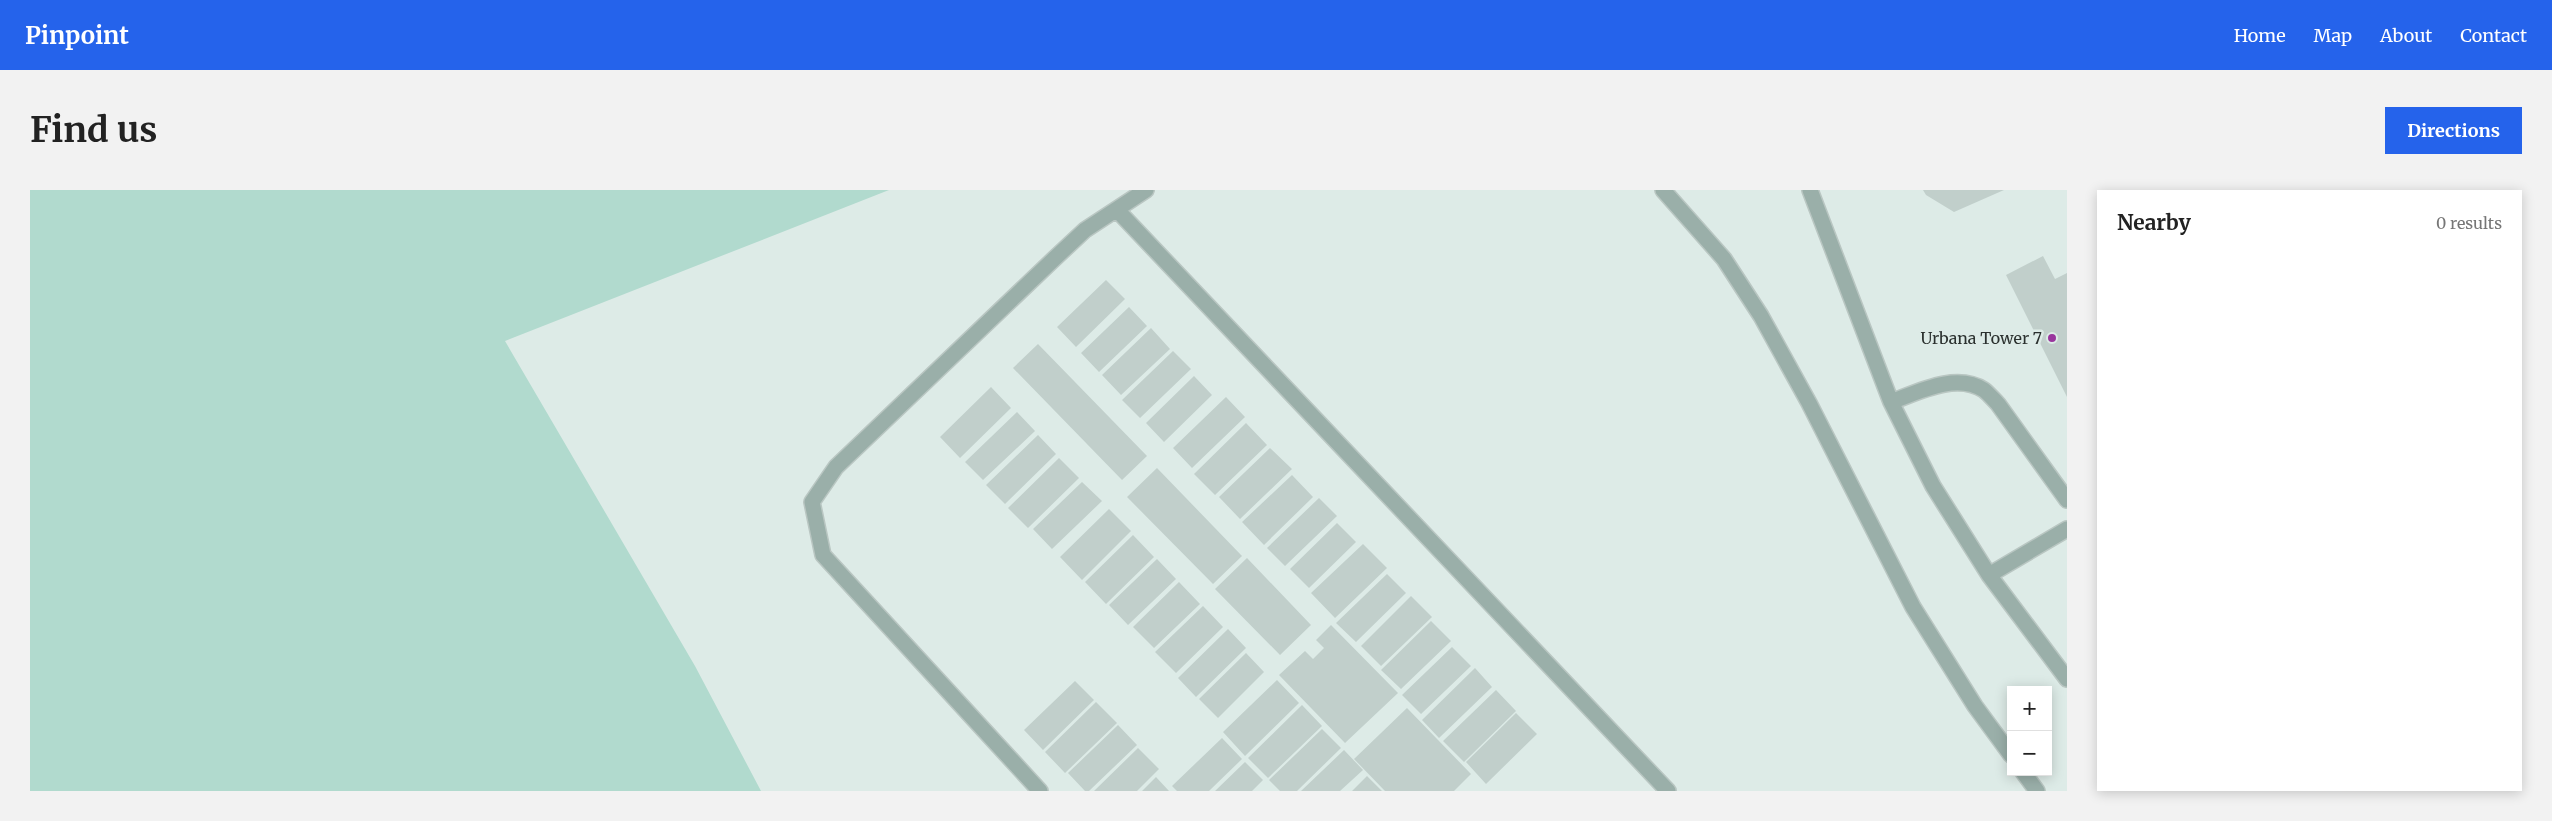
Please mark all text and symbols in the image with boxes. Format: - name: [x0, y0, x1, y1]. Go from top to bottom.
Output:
- text: Pinpoint: [25, 20, 129, 51]
- text: Home: [2234, 24, 2286, 47]
- text: Map: [2314, 24, 2352, 47]
- text: About: [2380, 24, 2432, 47]
- text: Contact: [2460, 24, 2527, 47]
- button: Directions: [2385, 107, 2522, 154]
- text: Find us: [30, 108, 157, 152]
- text: Nearby: [2117, 209, 2191, 236]
- text: 0 results: [2436, 213, 2502, 233]
- place label: Urbana Tower 7: [1920, 328, 2042, 348]
- marker: Urbana Tower 7: [2046, 332, 2058, 344]
- map controls: [2007, 686, 2052, 776]
- button: +: [2007, 686, 2052, 731]
- button: −: [2007, 731, 2052, 776]

